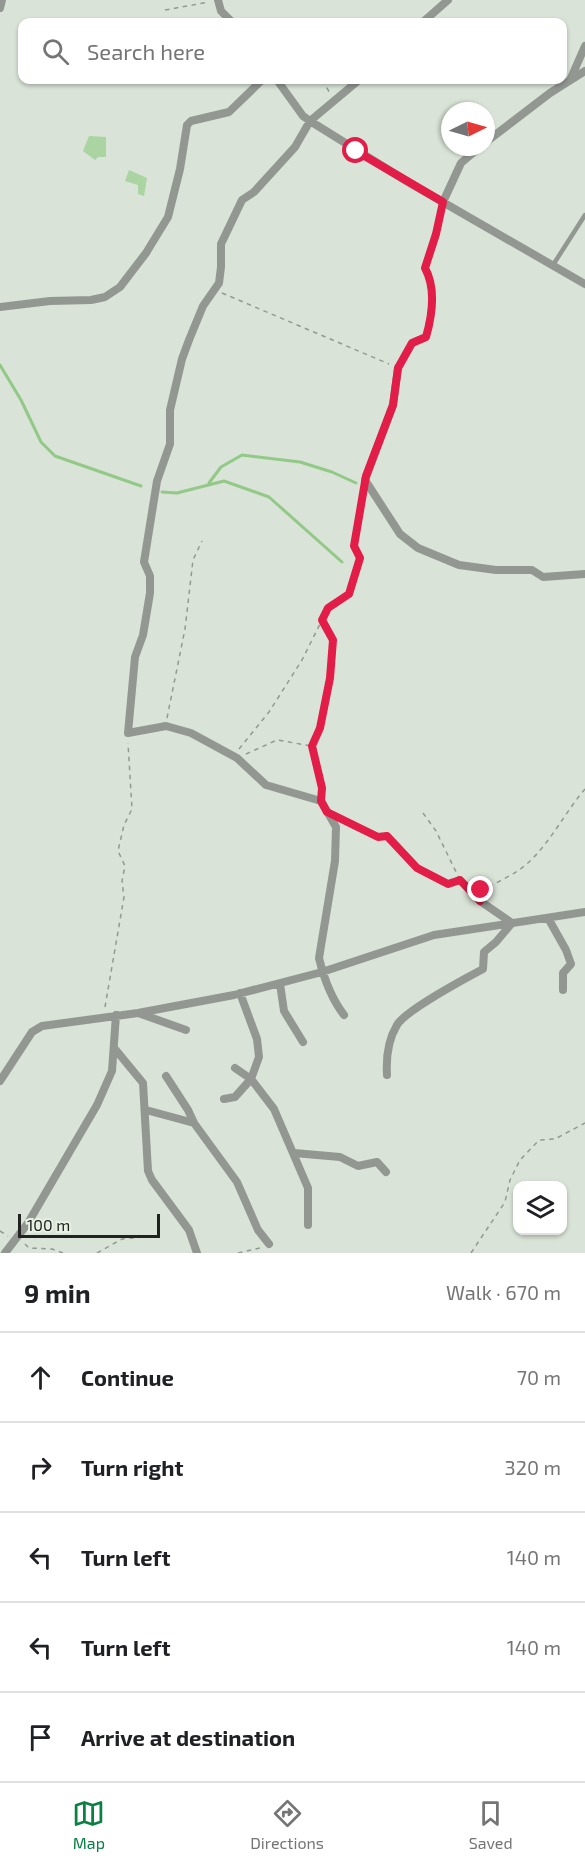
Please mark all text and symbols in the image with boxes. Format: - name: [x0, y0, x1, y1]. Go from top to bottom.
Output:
- search box: [18, 18, 567, 84]
- icon: search: [39, 35, 72, 68]
- text: Search here: [87, 38, 205, 64]
- north arrow: [441, 102, 495, 156]
- route start: [342, 137, 368, 163]
- route end: [467, 876, 493, 902]
- map controls: [513, 1181, 567, 1235]
- button: layers: [513, 1181, 567, 1235]
- scale bar: [18, 1211, 160, 1238]
- text: 100 m: [27, 1215, 70, 1234]
- text: 9 min: [24, 1277, 91, 1308]
- text: Walk · 670 m: [446, 1280, 561, 1304]
- icon: ahead: [24, 1361, 57, 1394]
- text: Continue: [81, 1364, 174, 1390]
- text: 70 m: [517, 1365, 561, 1389]
- icon: right: [24, 1451, 57, 1484]
- text: Turn right: [81, 1454, 183, 1480]
- text: 320 m: [505, 1455, 561, 1479]
- icon: left: [24, 1541, 57, 1574]
- text: Turn left: [81, 1544, 170, 1570]
- text: 140 m: [507, 1545, 561, 1569]
- icon: left: [24, 1631, 57, 1664]
- text: Turn left: [81, 1634, 170, 1660]
- text: 140 m: [507, 1635, 561, 1659]
- icon: arrive: [24, 1721, 57, 1754]
- text: Arrive at destination: [81, 1724, 295, 1750]
- tab: Map: [72, 1797, 105, 1852]
- tab: Directions: [250, 1797, 324, 1852]
- tab: Saved: [469, 1797, 513, 1852]

